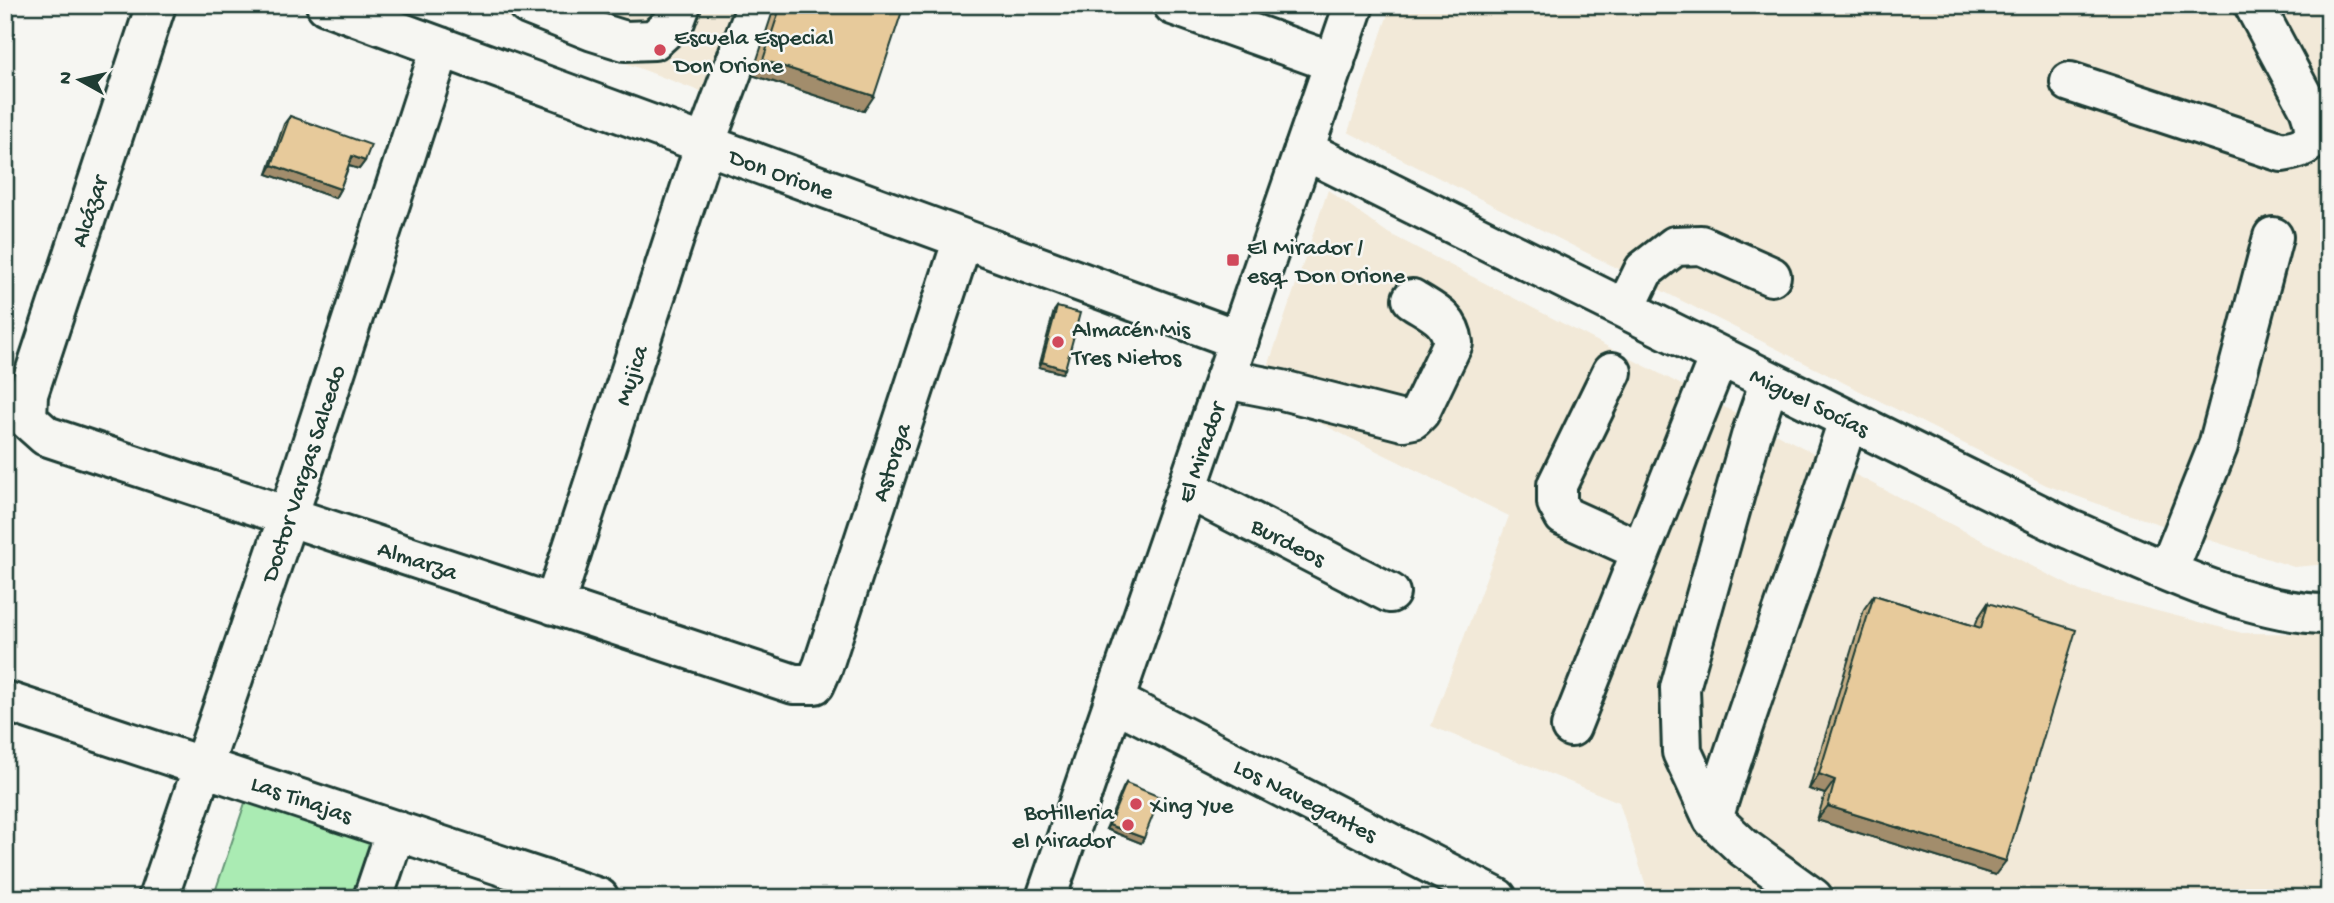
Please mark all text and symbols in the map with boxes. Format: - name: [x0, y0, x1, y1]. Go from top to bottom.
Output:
- place label: Escuela Especial Don Orione: [672, 25, 834, 82]
- marker: Escuela Especial Don Orione: [652, 42, 668, 58]
- north arrow: [46, 46, 116, 116]
- text: N: [54, 70, 79, 86]
- street label: Don Orione: [722, 143, 838, 209]
- street label: Alcázar: [66, 170, 117, 251]
- place label: El Mirador / esq. Don Orione: [1247, 235, 1406, 292]
- marker: El Mirador / esq. Don Orione: [1225, 252, 1241, 268]
- place label: Almacén Mis Tres Nietos: [1070, 317, 1191, 374]
- marker: Almacén Mis Tres Nietos: [1050, 334, 1066, 350]
- street label: Mujica: [610, 342, 657, 410]
- street label: Doctor Vargas Salcedo: [256, 362, 354, 588]
- street label: Miguel Socías: [1744, 363, 1874, 446]
- street label: El Mirador: [1173, 397, 1235, 507]
- street label: Astorga: [867, 420, 920, 506]
- street label: Burdeos: [1244, 513, 1331, 576]
- street label: Almarza: [373, 536, 461, 589]
- street label: Los Navegantes: [1228, 754, 1382, 851]
- street label: Las Tinajas: [247, 771, 356, 832]
- place label: Xing Yue: [1149, 793, 1234, 822]
- marker: Xing Yue: [1128, 796, 1144, 812]
- place label: Botilleria el Mirador: [1012, 800, 1117, 857]
- marker: Botilleria el Mirador: [1120, 817, 1136, 833]

